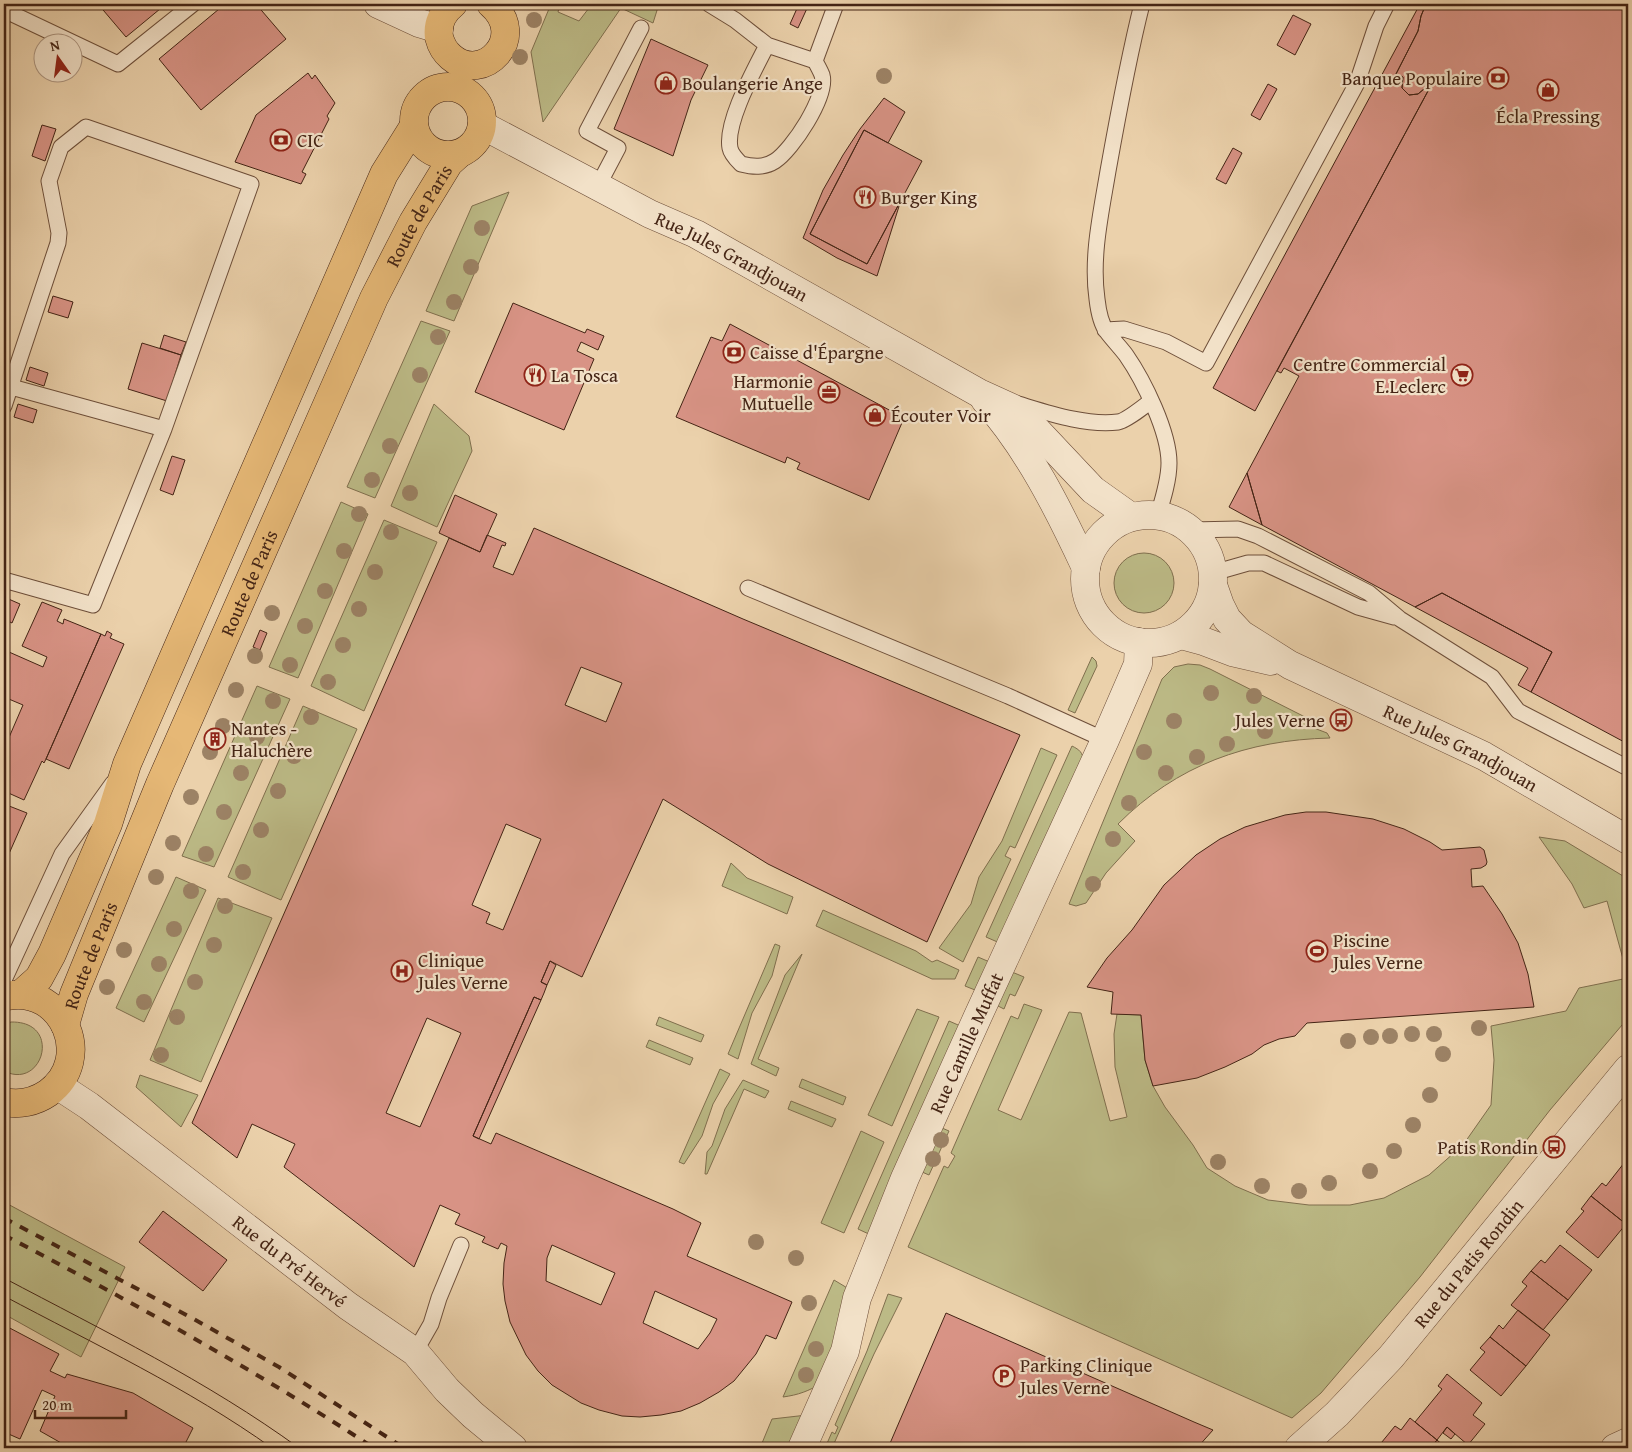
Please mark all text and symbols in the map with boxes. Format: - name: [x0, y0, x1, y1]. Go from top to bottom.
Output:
- north arrow: [32, 32, 82, 82]
- text: N: [48, 34, 62, 56]
- place label: Banque Populaire: [1342, 64, 1482, 92]
- bank icon: Banque Populaire: [1486, 66, 1510, 90]
- place label: Boulangerie Ange: [682, 69, 823, 97]
- shop icon: Boulangerie Ange: [654, 71, 678, 95]
- shop icon: Écla Pressing: [1536, 78, 1560, 102]
- place label: Écla Pressing: [1496, 102, 1600, 130]
- place label: CIC: [297, 126, 324, 154]
- bank icon: CIC: [269, 128, 293, 152]
- street label: Route de Paris: [378, 159, 459, 272]
- place label: Burger King: [881, 183, 978, 211]
- restaurant icon: Burger King: [853, 185, 877, 209]
- street label: Rue Jules Grandjouan: [651, 204, 814, 308]
- place label: Caisse d'Épargne: [750, 338, 884, 366]
- bank icon: Caisse d'Épargne: [722, 340, 746, 364]
- place label: Centre Commercial E.Leclerc: [1293, 350, 1446, 400]
- place label: La Tosca: [551, 361, 618, 389]
- restaurant icon: La Tosca: [523, 363, 547, 387]
- supermarket icon: Centre Commercial E.Leclerc: [1450, 363, 1474, 387]
- place label: Harmonie Mutuelle: [733, 367, 813, 417]
- office icon: Harmonie Mutuelle: [817, 380, 841, 404]
- place label: Écouter Voir: [891, 401, 991, 429]
- shop icon: Écouter Voir: [863, 403, 887, 427]
- street label: Route de Paris: [213, 525, 284, 641]
- street label: Rue Jules Grandjouan: [1379, 697, 1543, 799]
- place label: Jules Verne: [1233, 706, 1325, 734]
- bus stop icon: Jules Verne: [1329, 708, 1353, 732]
- place label: Nantes - Haluchère: [231, 714, 312, 764]
- building icon: Nantes - Haluchère: [203, 727, 227, 751]
- street label: Route de Paris: [56, 897, 124, 1013]
- place label: Piscine Jules Verne: [1331, 926, 1423, 976]
- sports icon: Piscine Jules Verne: [1305, 939, 1329, 963]
- place label: Clinique Jules Verne: [416, 946, 508, 996]
- hospital icon: Clinique Jules Verne: [390, 959, 414, 983]
- street label: Rue Camille Muffat: [922, 968, 1010, 1118]
- place label: Patis Rondin: [1438, 1133, 1538, 1161]
- bus stop icon: Patis Rondin: [1542, 1135, 1566, 1159]
- street label: Rue du Patis Rondin: [1407, 1192, 1530, 1334]
- street label: Rue du Pré Hervé: [227, 1208, 353, 1314]
- place label: Parking Clinique Jules Verne: [1018, 1351, 1153, 1401]
- parking icon: Parking Clinique Jules Verne: [992, 1364, 1016, 1388]
- scale bar: [35, 1387, 126, 1419]
- text: 20 m: [42, 1394, 73, 1415]

